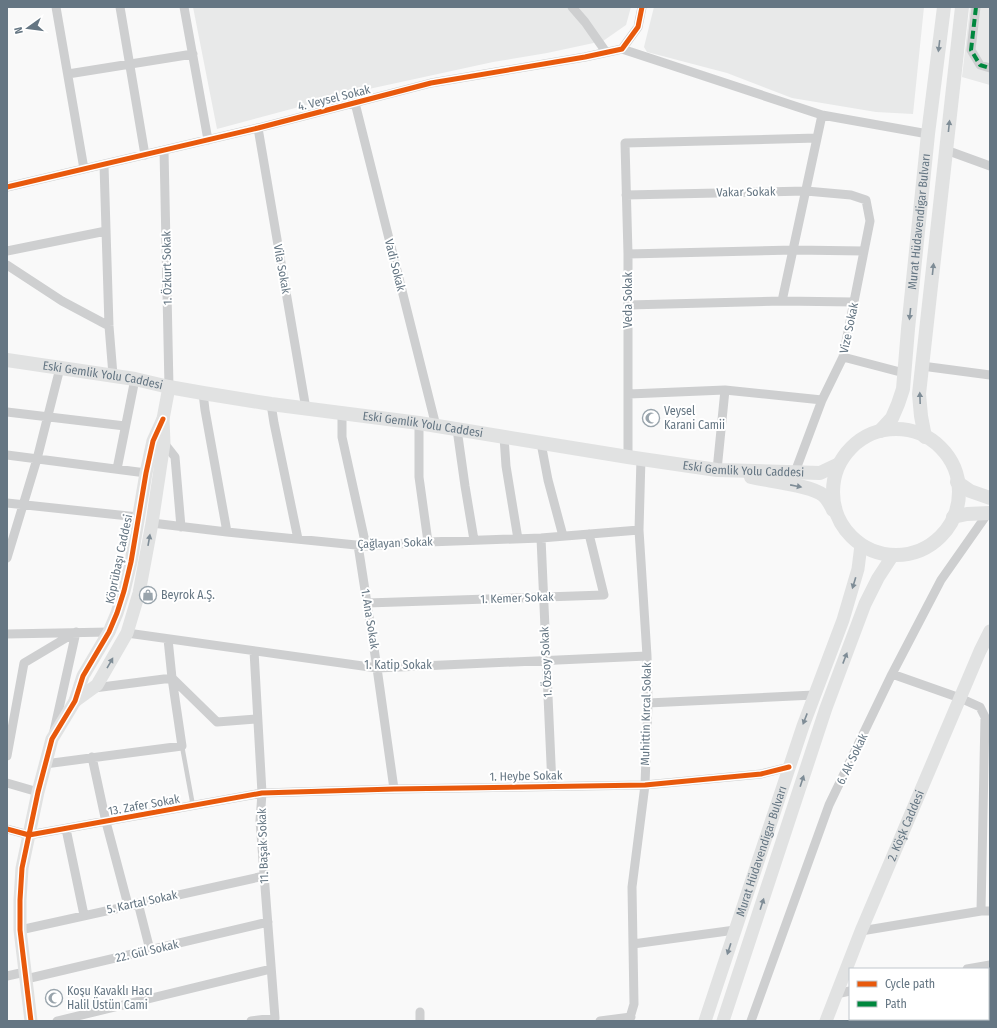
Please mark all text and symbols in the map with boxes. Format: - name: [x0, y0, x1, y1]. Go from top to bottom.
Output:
- north arrow: [8, 8, 48, 48]
- text: N: [12, 26, 26, 35]
- one-way arrow: [936, 40, 942, 52]
- street label: 4. Veysel Sokak: [296, 82, 372, 114]
- one-way arrow: [945, 120, 952, 132]
- street label: Murat Hüdavendigar Bulvarı: [905, 153, 933, 290]
- street label: Vakar Sokak: [716, 184, 776, 200]
- street label: 1. Özkurt Sokak: [157, 230, 175, 305]
- street label: Vadi Sokak: [382, 238, 408, 293]
- street label: Vila Sokak: [271, 243, 293, 295]
- one-way arrow: [930, 263, 936, 275]
- street label: Veda Sokak: [621, 272, 635, 328]
- street label: Vize Sokak: [837, 301, 861, 355]
- one-way arrow: [906, 308, 913, 320]
- street label: Eski Gemlik Yolu Caddesi: [42, 358, 164, 392]
- one-way arrow: [917, 391, 923, 404]
- place label: Veysel Karani Camii: [664, 404, 725, 432]
- mosque icon: Veysel Karani Camii: [641, 408, 661, 428]
- street label: Eski Gemlik Yolu Caddesi: [362, 409, 484, 440]
- street label: Eski Gemlik Yolu Caddesi: [682, 458, 804, 480]
- one-way arrow: [790, 483, 803, 489]
- street label: Köprübaşı Caddesi: [103, 513, 135, 605]
- one-way arrow: [146, 534, 152, 546]
- street label: Çağlayan Sokak: [357, 535, 433, 551]
- one-way arrow: [851, 578, 857, 590]
- shop icon: Beyrok A.Ş.: [138, 585, 158, 605]
- place label: Beyrok A.Ş.: [161, 588, 215, 602]
- street label: 1. Ana Sokak: [358, 588, 382, 650]
- street label: 1. Kemer Sokak: [480, 590, 554, 606]
- street label: 1. Özsoy Sokak: [535, 626, 555, 698]
- one-way arrow: [843, 651, 849, 663]
- one-way arrow: [107, 657, 113, 669]
- street label: 1. Katip Sokak: [364, 658, 432, 672]
- street label: Muhittin Kırcal Sokak: [638, 662, 654, 766]
- one-way arrow: [802, 714, 808, 726]
- street label: 6. Ak Sokak: [834, 731, 871, 787]
- street label: 1. Heybe Sokak: [489, 768, 563, 784]
- one-way arrow: [800, 774, 806, 786]
- street label: Murat Hüdavendigar Bulvarı: [733, 784, 790, 918]
- street label: 2. Köşk Caddesi: [885, 788, 927, 863]
- street label: 13. Zafer Sokak: [107, 792, 181, 818]
- street label: 11. Başak Sokak: [255, 808, 271, 884]
- street label: 5. Kartal Sokak: [105, 888, 179, 916]
- one-way arrow: [759, 898, 765, 910]
- street label: 22. Gül Sokak: [114, 937, 180, 965]
- one-way arrow: [726, 943, 732, 955]
- legend: [849, 968, 989, 1020]
- text: Cycle path: [885, 977, 935, 991]
- place label: Koşu Kavaklı Hacı Halil Üstün Cami: [67, 984, 153, 1012]
- mosque icon: Koşu Kavaklı Hacı Halil Üstün Cami: [44, 988, 64, 1008]
- text: Path: [885, 997, 907, 1011]

